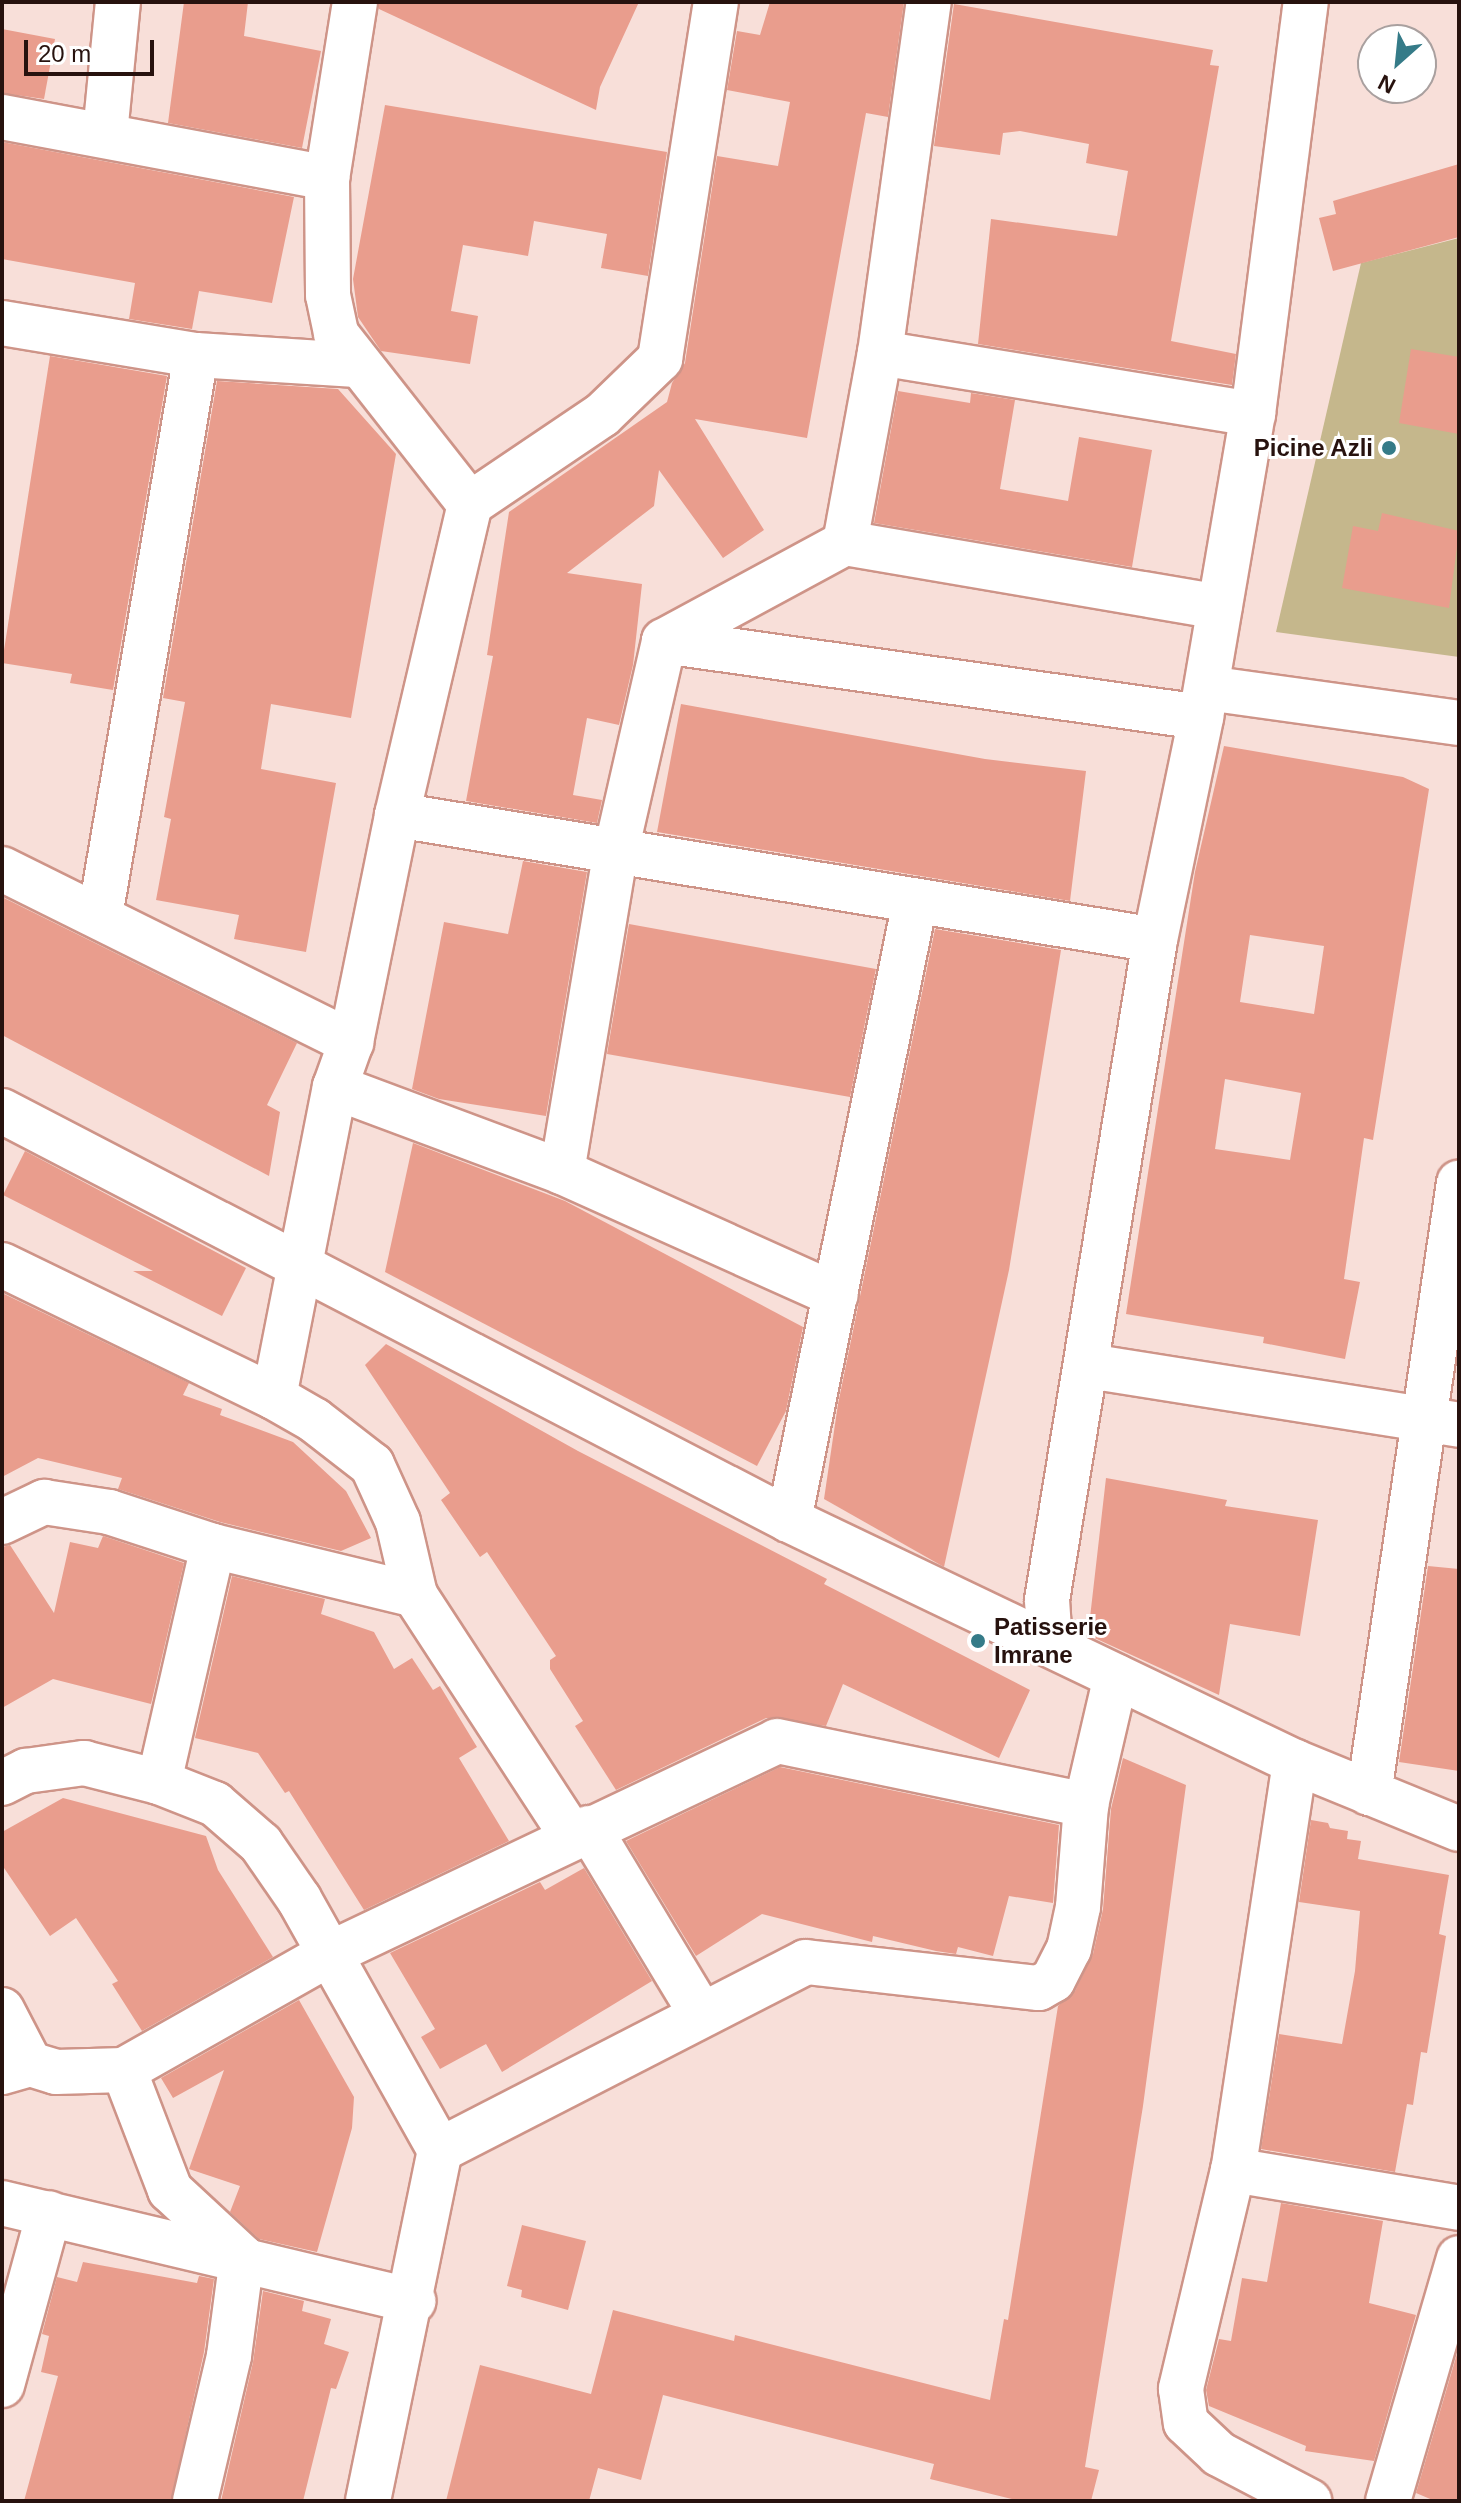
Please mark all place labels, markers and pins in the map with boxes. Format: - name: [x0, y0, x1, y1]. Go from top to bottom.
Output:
- place label: Picine Azli: [1253, 434, 1373, 462]
- marker: Picine Azli: [1380, 439, 1398, 457]
- place label: Patisserie Imrane: [994, 1613, 1107, 1669]
- marker: Patisserie Imrane: [969, 1632, 987, 1650]

